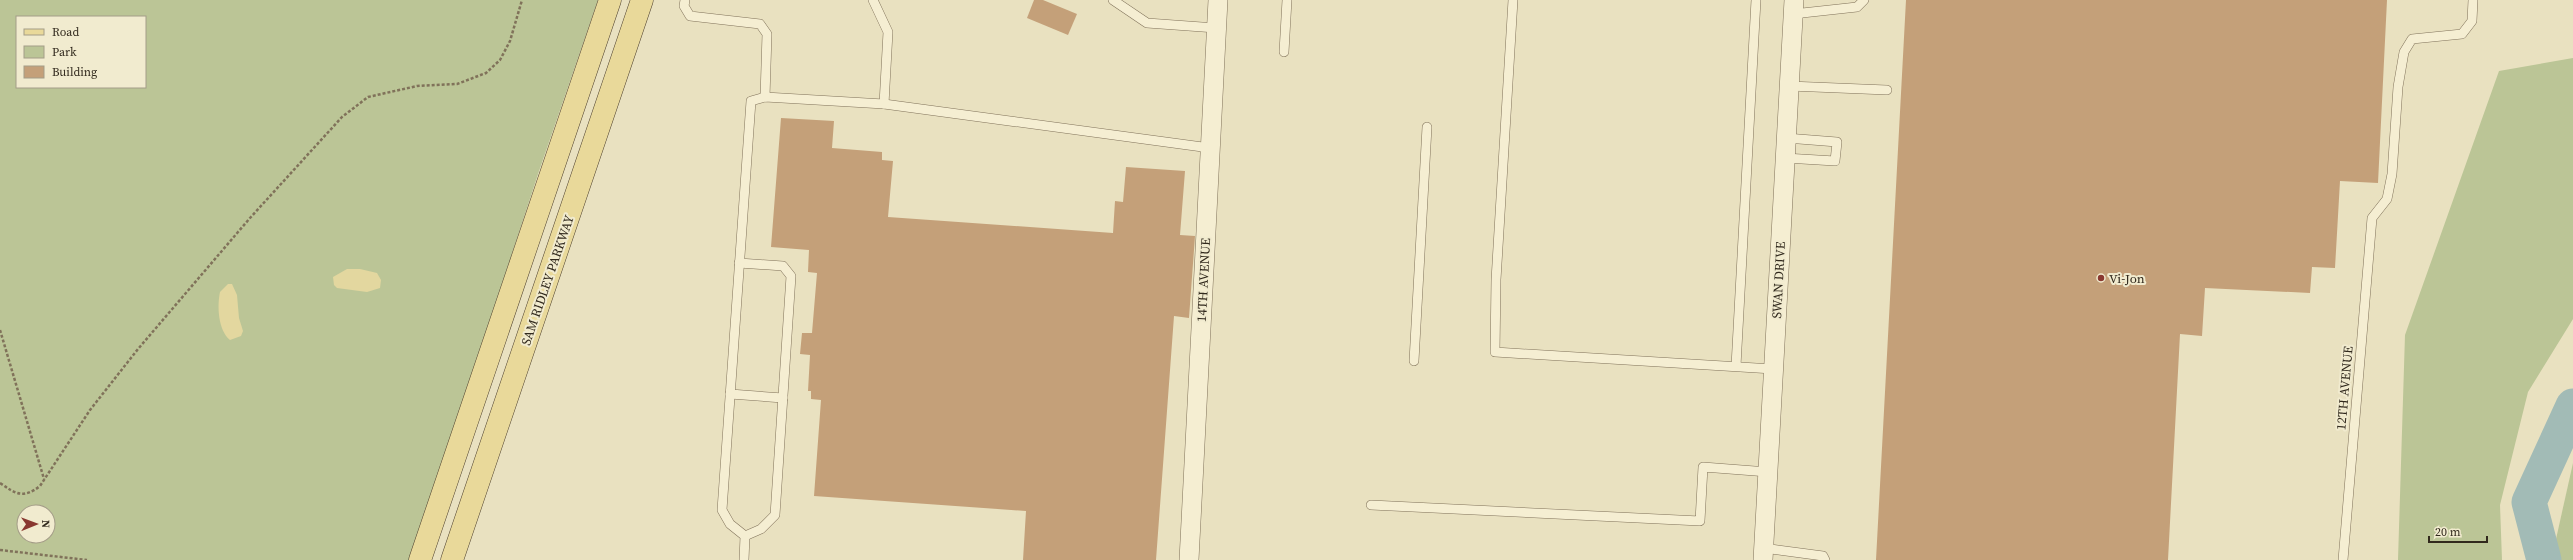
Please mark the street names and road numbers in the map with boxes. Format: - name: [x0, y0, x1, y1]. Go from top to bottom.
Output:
- street label: SAM RIDLEY PARKWAY: [517, 212, 578, 348]
- street label: 14TH AVENUE: [1193, 237, 1214, 323]
- street label: SWAN DRIVE: [1768, 241, 1789, 319]
- street label: 12TH AVENUE: [2332, 345, 2357, 431]

